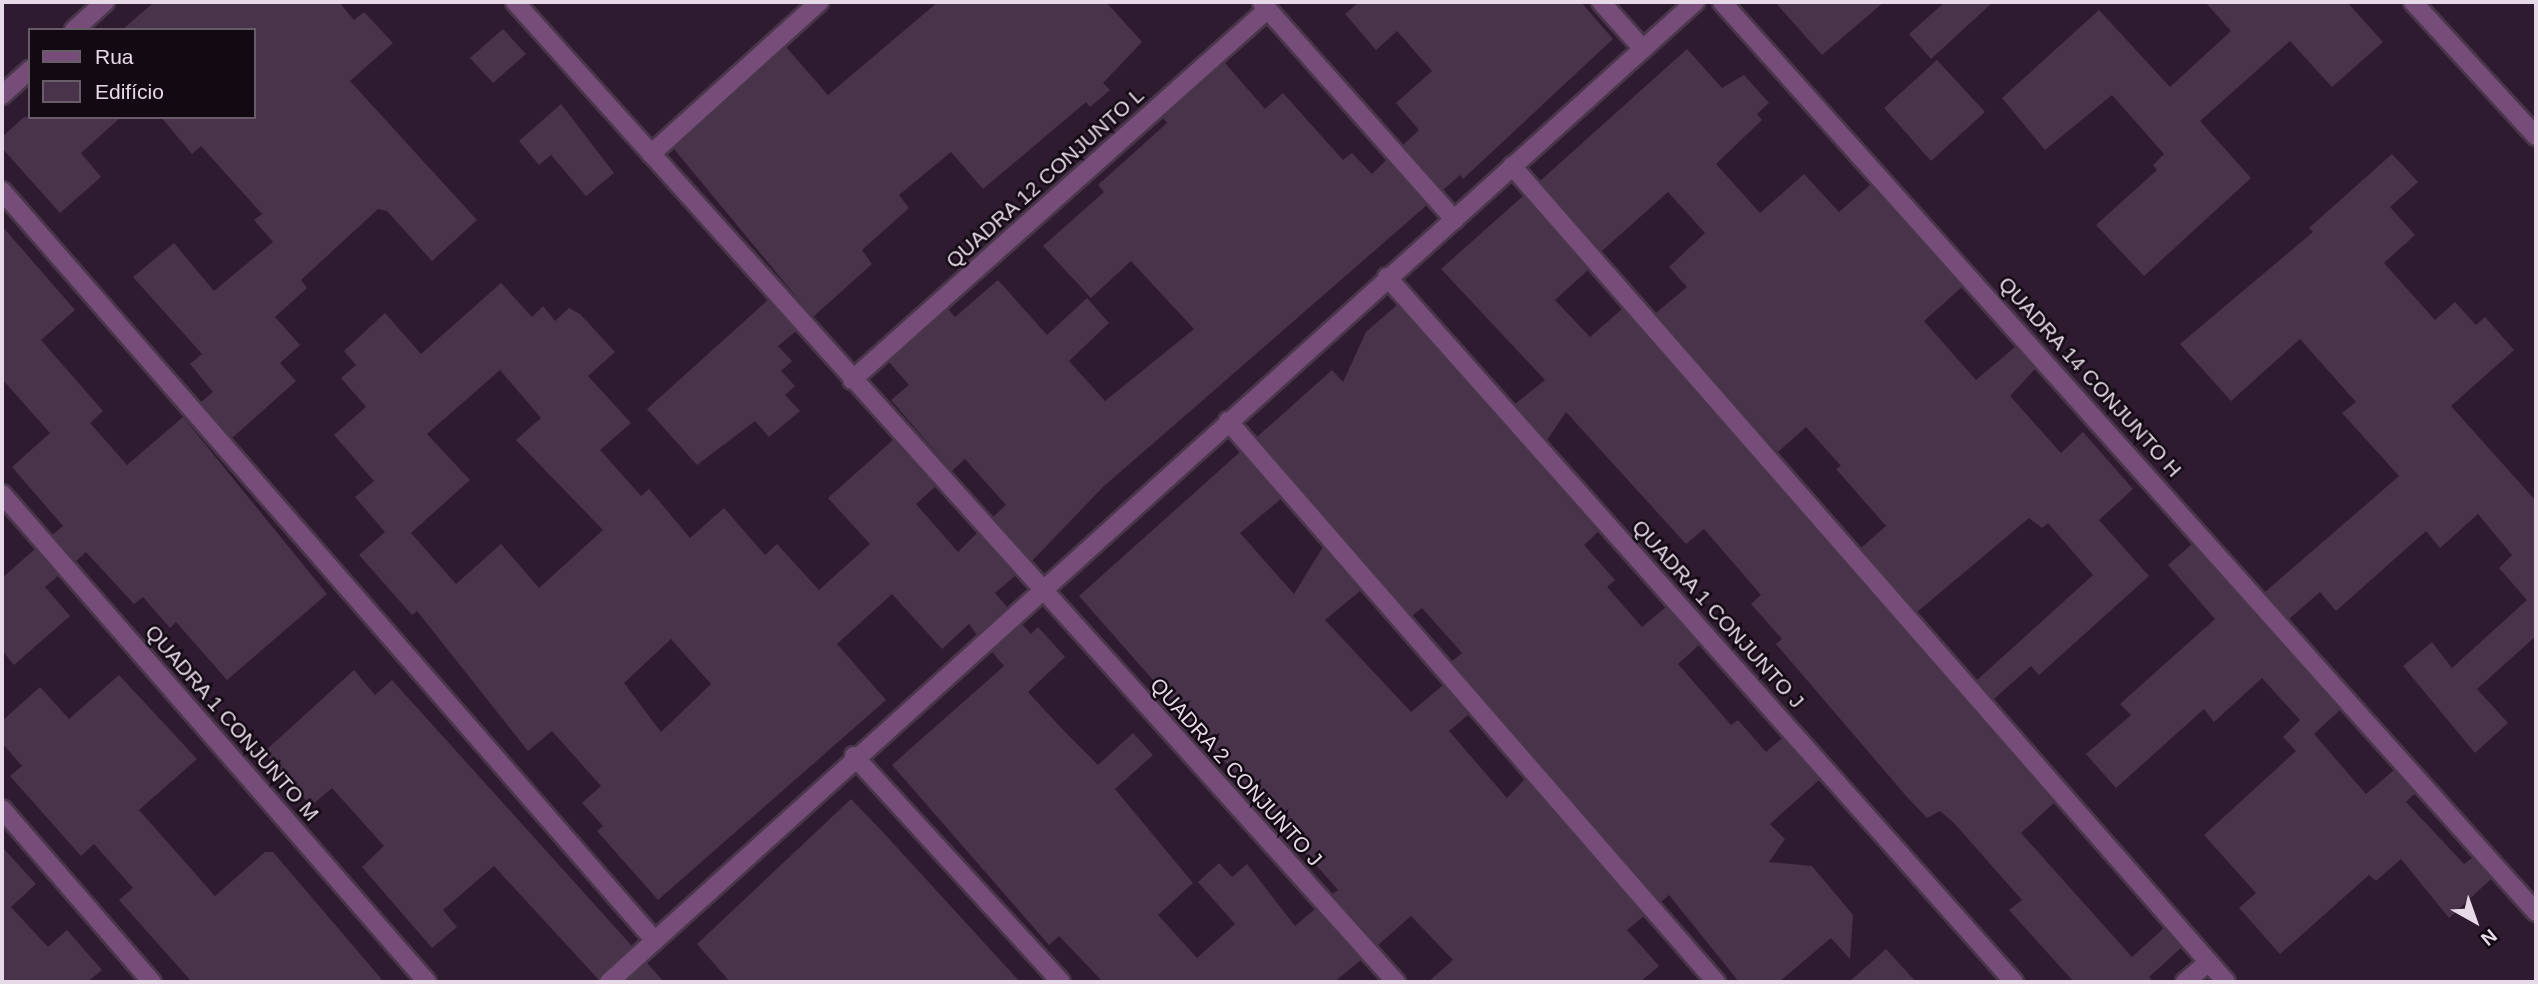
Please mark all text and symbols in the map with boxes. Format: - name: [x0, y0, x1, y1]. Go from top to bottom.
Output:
- legend: [28, 28, 256, 119]
- text: Rua: [95, 45, 134, 68]
- text: Edifício: [95, 80, 164, 103]
- street label: QUADRA 12 CONJUNTO L: [940, 82, 1150, 274]
- street label: QUADRA 14 CONJUNTO H: [1993, 271, 2187, 483]
- street label: QUADRA 1 CONJUNTO J: [1626, 514, 1810, 714]
- street label: QUADRA 1 CONJUNTO M: [140, 619, 324, 827]
- street label: QUADRA 2 CONJUNTO J: [1144, 672, 1328, 872]
- north arrow: [2440, 886, 2510, 956]
- text: N: [2477, 925, 2501, 950]

